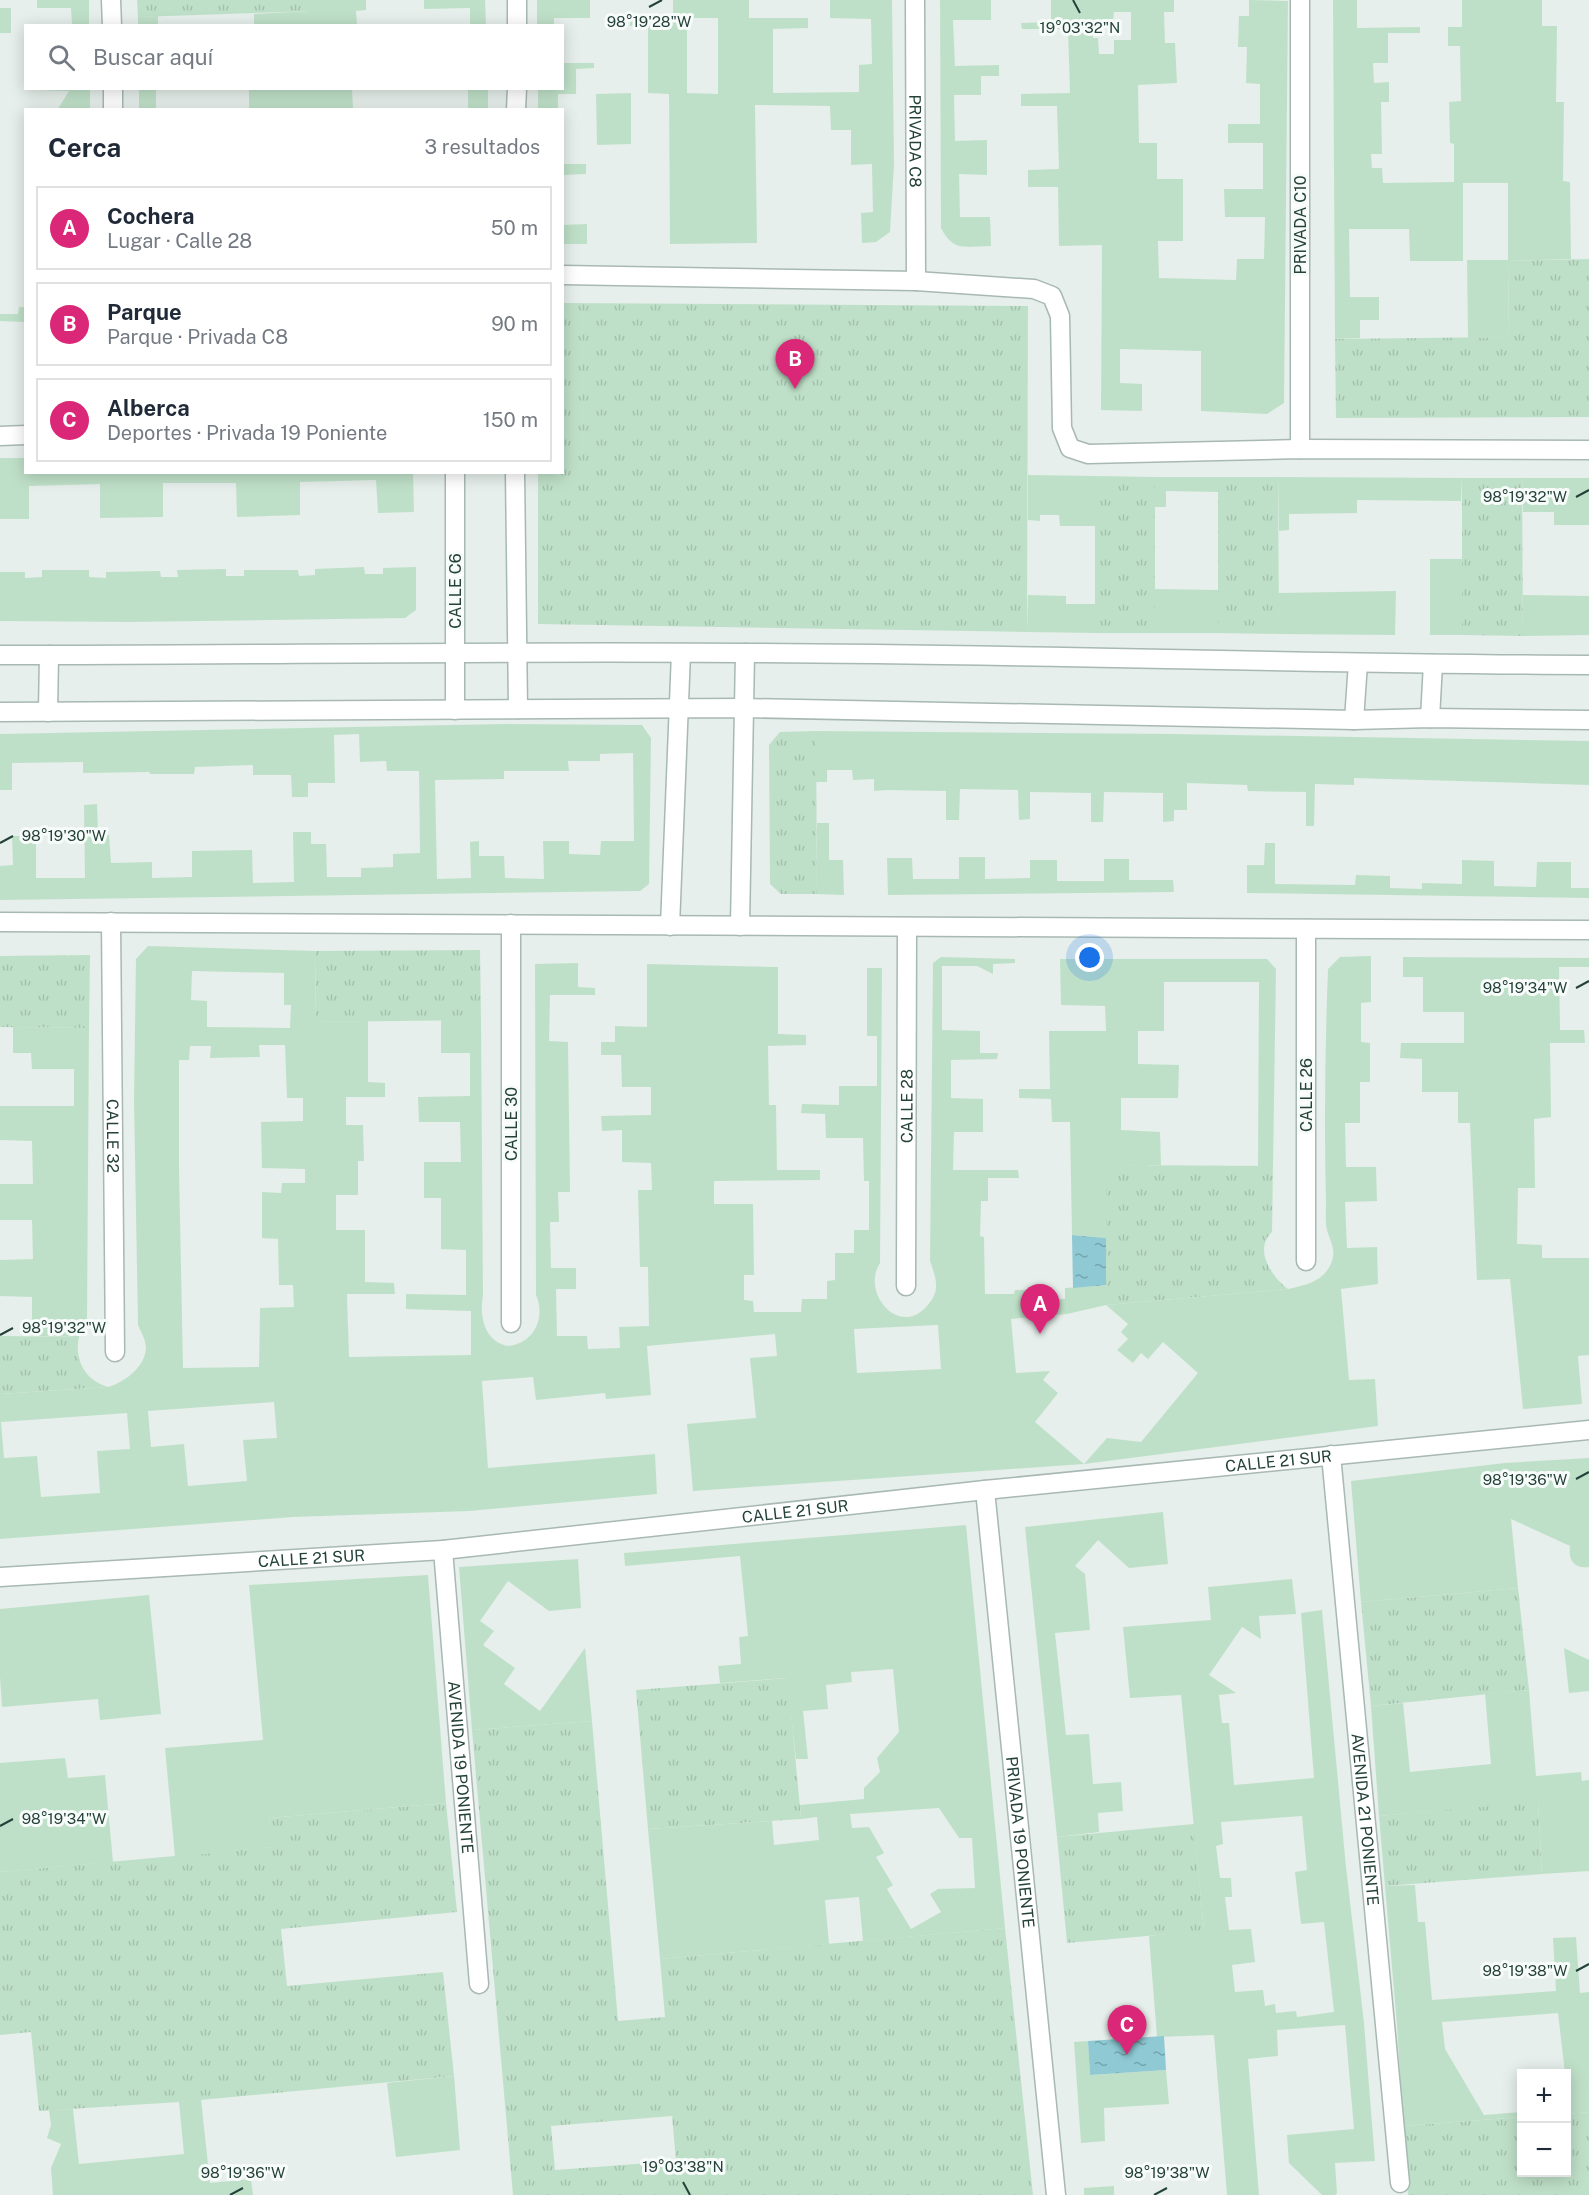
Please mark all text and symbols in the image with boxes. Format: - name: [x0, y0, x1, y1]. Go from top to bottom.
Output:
- text: 98°19'28"W: [607, 13, 691, 30]
- text: 19°03'32"N: [1040, 19, 1120, 36]
- search box: [24, 24, 564, 90]
- icon: search: [45, 41, 78, 74]
- text: Buscar aquí: [93, 44, 213, 70]
- street label: PRIVADA C8: [906, 94, 925, 188]
- text: Cerca: [48, 132, 121, 163]
- text: 3 resultados: [424, 135, 540, 159]
- street label: PRIVADA C10: [1291, 175, 1310, 275]
- text: Cochera: [107, 203, 194, 229]
- text: A: [62, 216, 77, 240]
- text: 50 m: [491, 216, 538, 240]
- text: Lugar · Calle 28: [107, 229, 252, 253]
- text: Parque: [107, 299, 182, 325]
- text: B: [63, 312, 76, 336]
- text: 90 m: [491, 312, 538, 336]
- text: Parque · Privada C8: [107, 325, 288, 349]
- pin: B: [776, 340, 814, 389]
- text: Alberca: [107, 395, 190, 421]
- text: C: [62, 408, 77, 432]
- text: 150 m: [483, 408, 538, 432]
- text: Deportes · Privada 19 Poniente: [107, 421, 387, 445]
- text: 98°19'32"W: [1483, 488, 1567, 505]
- street label: CALLE C6: [446, 553, 465, 629]
- text: 98°19'30"W: [22, 827, 106, 844]
- your location: [1075, 943, 1104, 972]
- text: 98°19'34"W: [1483, 979, 1567, 996]
- street label: CALLE 26: [1297, 1058, 1316, 1132]
- street label: CALLE 28: [897, 1069, 916, 1143]
- street label: CALLE 30: [502, 1087, 521, 1161]
- street label: CALLE 32: [103, 1099, 123, 1173]
- pin: A: [1020, 1284, 1060, 1334]
- text: 98°19'32"W: [22, 1319, 106, 1336]
- street label: CALLE 21 SUR: [1224, 1446, 1333, 1476]
- text: 98°19'36"W: [1483, 1471, 1567, 1488]
- street label: CALLE 21 SUR: [741, 1496, 849, 1526]
- street label: CALLE 21 SUR: [257, 1545, 366, 1571]
- street label: AVENIDA 19 PONIENTE: [444, 1680, 478, 1854]
- street label: AVENIDA 21 PONIENTE: [1348, 1732, 1383, 1906]
- street label: PRIVADA 19 PONIENTE: [1002, 1756, 1039, 1929]
- text: 98°19'34"W: [22, 1810, 106, 1827]
- text: 98°19'38"W: [1483, 1962, 1567, 1979]
- pin: C: [1108, 2006, 1146, 2055]
- map controls: [1517, 2069, 1571, 2177]
- button: +: [1517, 2069, 1571, 2123]
- button: −: [1517, 2123, 1571, 2177]
- text: 19°03'38"N: [642, 2158, 724, 2175]
- text: 98°19'36"W: [201, 2164, 285, 2181]
- text: 98°19'38"W: [1125, 2164, 1209, 2181]

